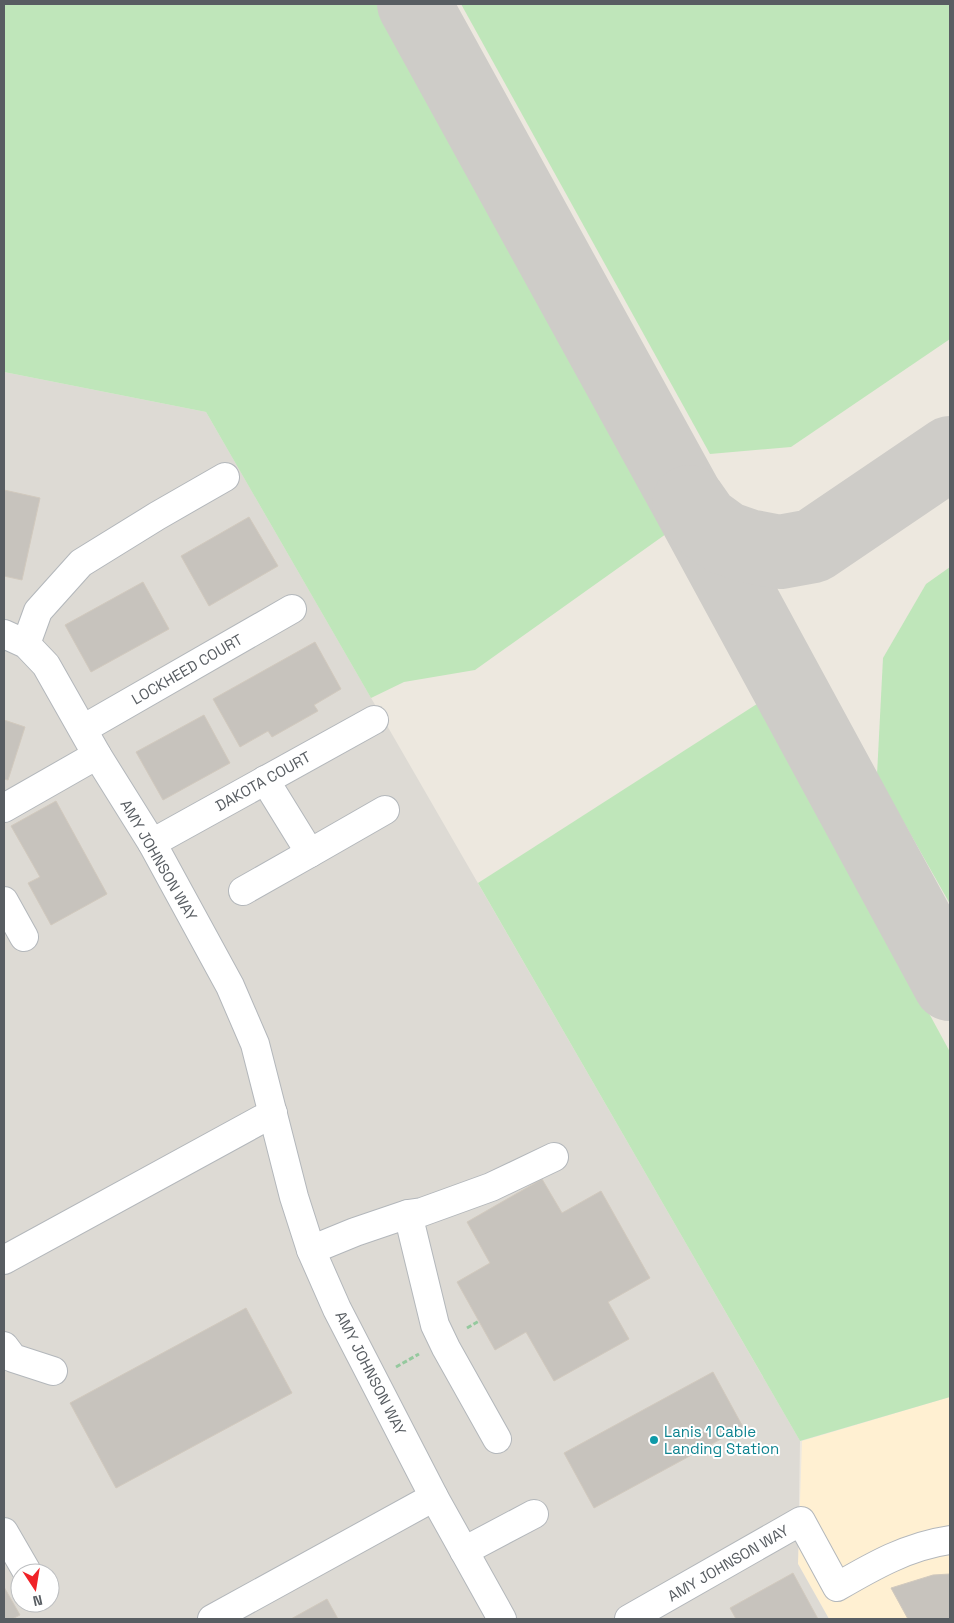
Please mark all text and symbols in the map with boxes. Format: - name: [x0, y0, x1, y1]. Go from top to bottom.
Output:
- street label: LOCKHEED COURT: [128, 629, 246, 708]
- street label: DAKOTA COURT: [212, 747, 314, 815]
- street label: AMY JOHNSON WAY: [117, 796, 201, 924]
- street label: AMY JOHNSON WAY: [331, 1308, 411, 1438]
- place label: Lanis 1 Cable Landing Station: [664, 1422, 779, 1458]
- marker: Lanis 1 Cable Landing Station: [648, 1434, 660, 1446]
- street label: AMY JOHNSON WAY: [664, 1521, 792, 1605]
- north arrow: [10, 1563, 60, 1613]
- text: N: [31, 1591, 44, 1610]

